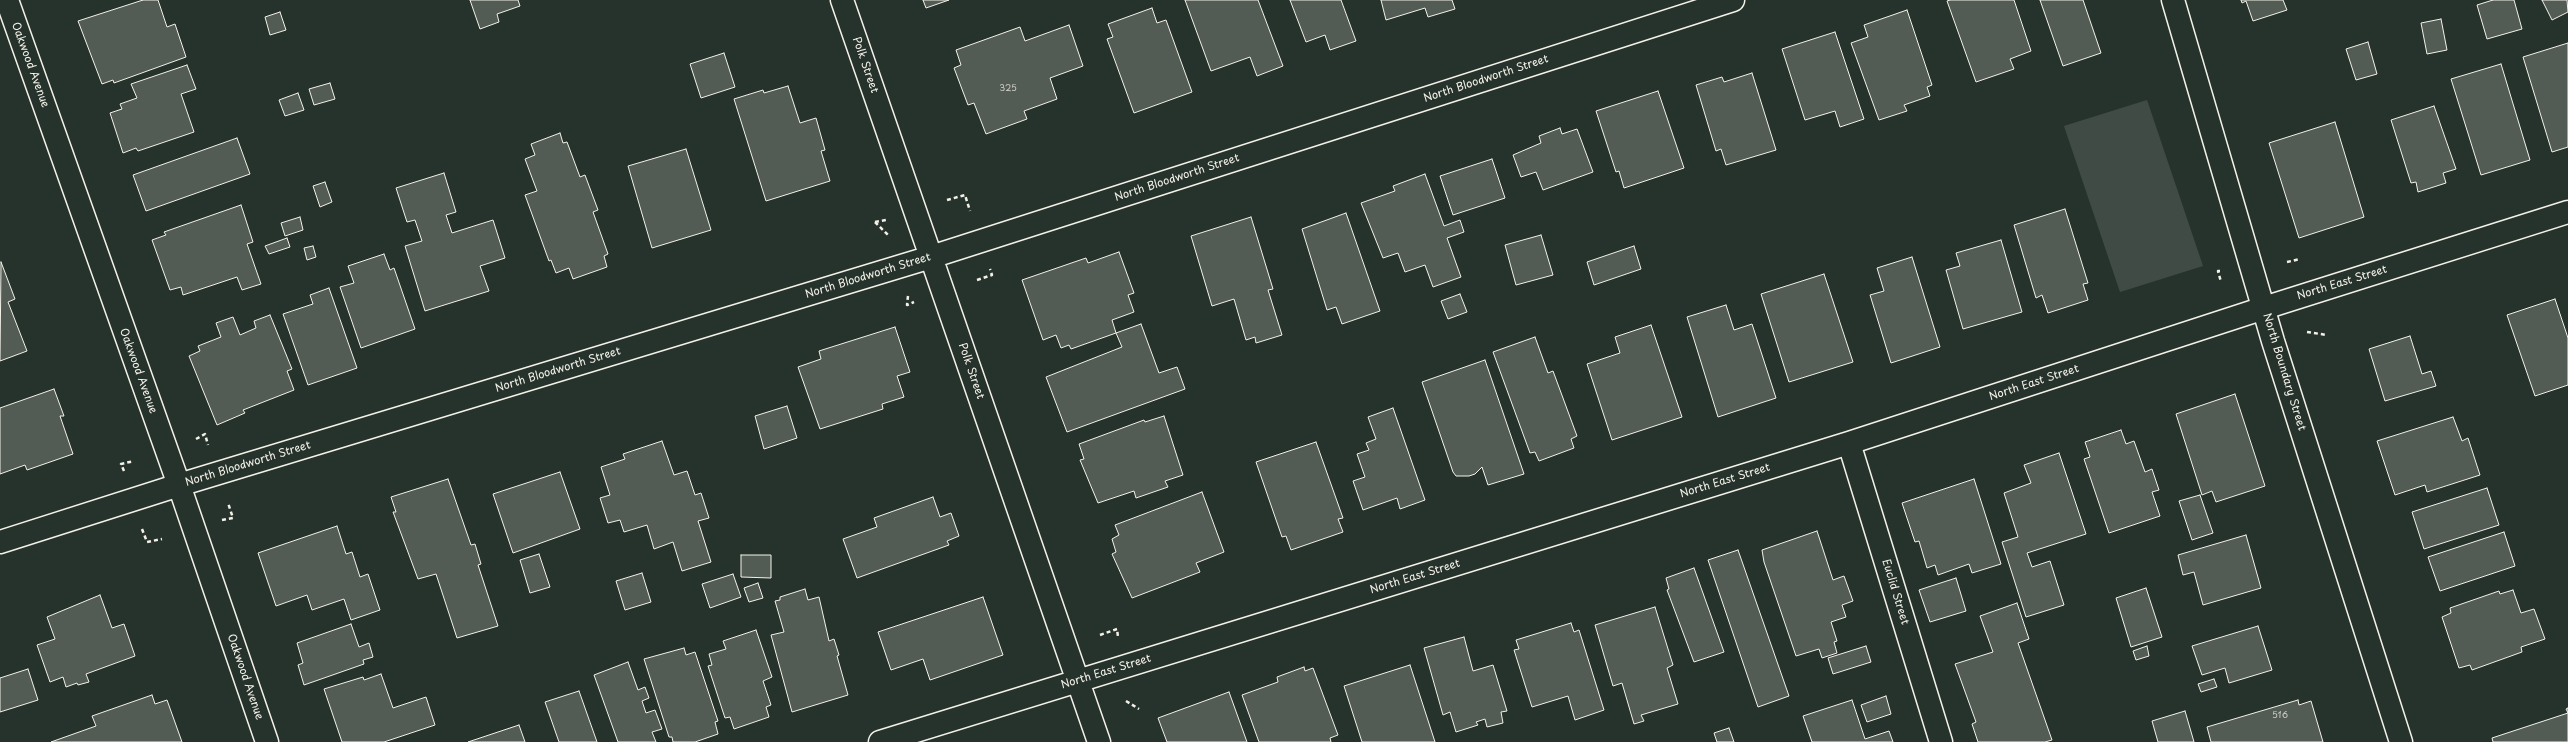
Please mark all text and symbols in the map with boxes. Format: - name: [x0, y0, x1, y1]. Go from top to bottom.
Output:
- street label: Oakwood Avenue: [8, 21, 52, 109]
- street label: Polk Street: [849, 35, 881, 95]
- street label: North Bloodworth Street: [1422, 53, 1550, 105]
- house number: 325: [999, 84, 1017, 94]
- street label: North Bloodworth Street: [1113, 152, 1241, 204]
- street label: North Bloodworth Street: [804, 251, 932, 301]
- street label: North East Street: [2295, 263, 2389, 303]
- street label: North Boundary Street: [2260, 312, 2308, 432]
- street label: Oakwood Avenue: [116, 327, 160, 415]
- street label: Polk Street: [955, 341, 987, 401]
- street label: North Bloodworth Street: [494, 345, 622, 395]
- street label: North East Street: [1987, 362, 2081, 404]
- street label: North Bloodworth Street: [184, 439, 312, 489]
- street label: North East Street: [1678, 461, 1772, 501]
- street label: North East Street: [1368, 557, 1462, 597]
- street label: Euclid Street: [1879, 558, 1911, 626]
- street label: Oakwood Avenue: [224, 632, 266, 722]
- street label: North East Street: [1059, 652, 1153, 692]
- house number: 516: [2272, 711, 2288, 721]

